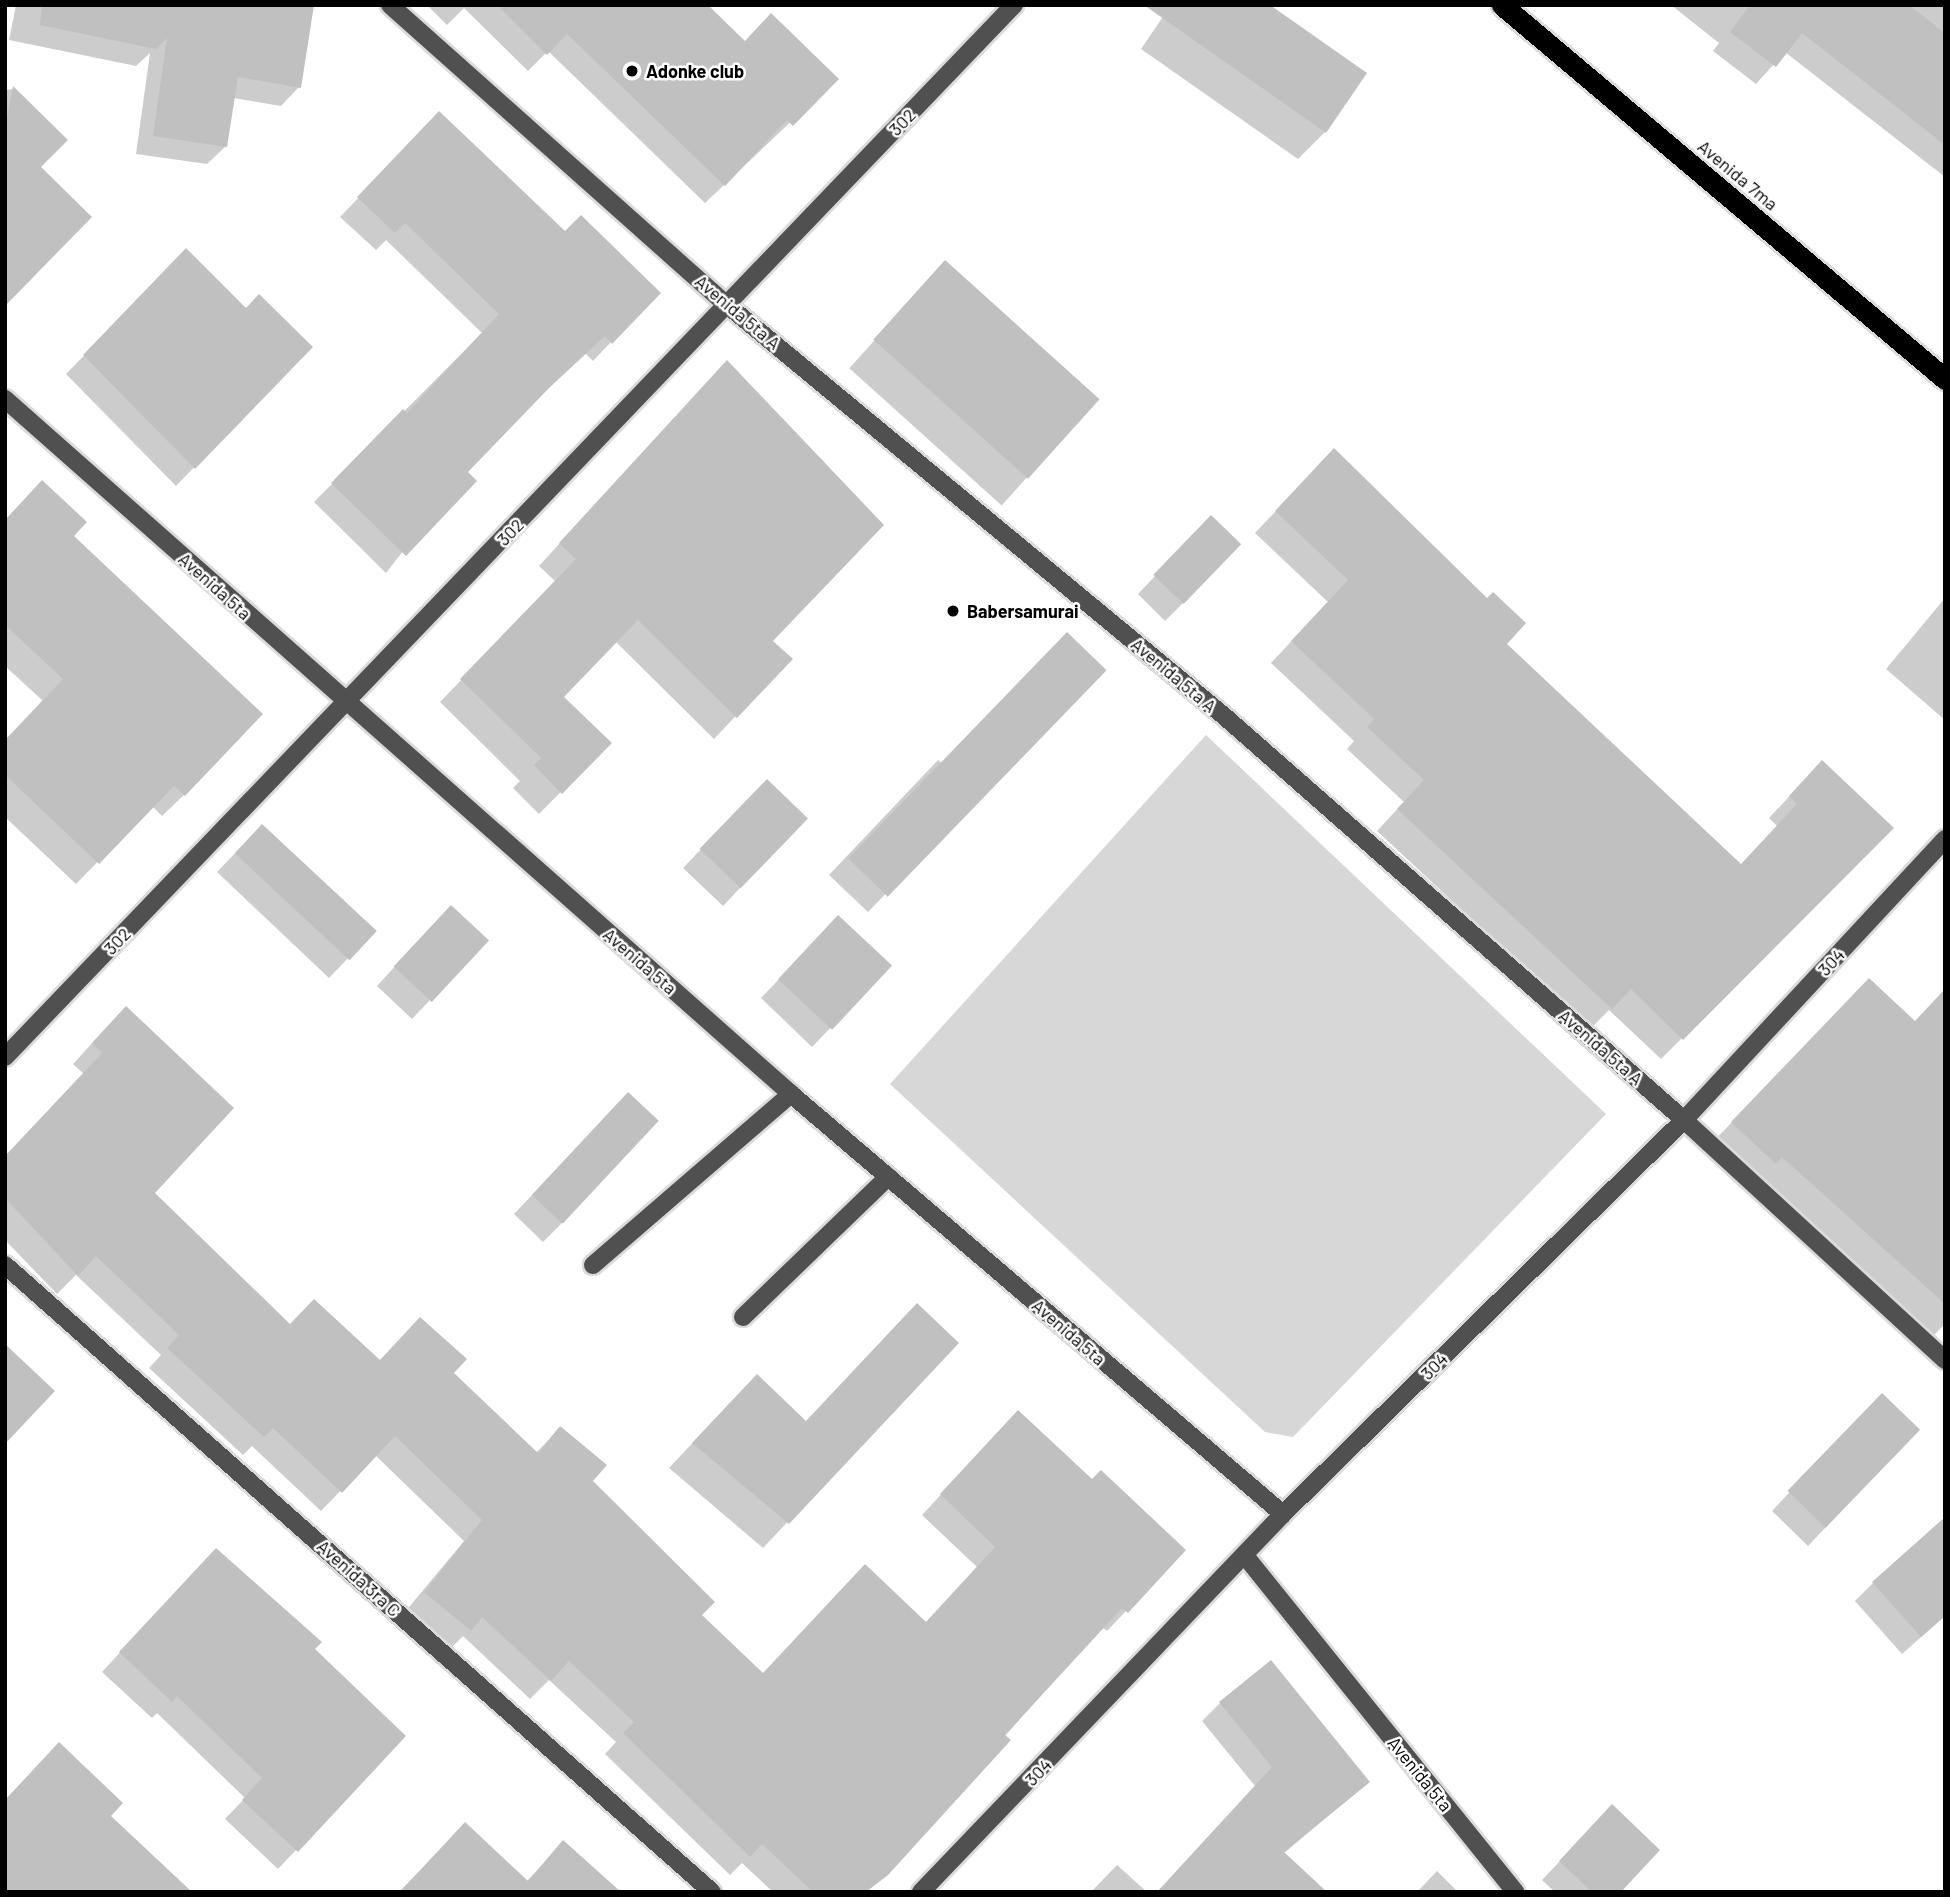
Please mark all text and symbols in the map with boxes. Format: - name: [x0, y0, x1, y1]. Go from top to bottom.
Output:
- place label: Adonke club: [646, 60, 744, 82]
- marker: Adonke club: [624, 63, 640, 79]
- street label: 302: [884, 104, 920, 140]
- street label: Avenida 7ma: [1694, 135, 1782, 215]
- street label: Avenida 5ta A: [691, 270, 785, 354]
- street label: 302: [492, 514, 528, 550]
- street label: Avenida 5ta: [174, 548, 256, 624]
- place label: Babersamurai: [967, 600, 1079, 622]
- marker: Babersamurai: [945, 603, 961, 619]
- street label: Avenida 5ta A: [1127, 633, 1221, 717]
- street label: 302: [99, 923, 135, 959]
- street label: Avenida 5ta: [599, 923, 681, 999]
- street label: 304: [1813, 944, 1849, 980]
- street label: Avenida 5ta A: [1554, 1005, 1648, 1089]
- street label: Avenida 5ta: [1028, 1294, 1110, 1370]
- street label: 304: [1416, 1348, 1452, 1384]
- street label: Avenida 3ra C: [313, 1535, 405, 1621]
- street label: Avenida 5ta: [1383, 1732, 1457, 1816]
- street label: 304: [1020, 1754, 1056, 1790]

